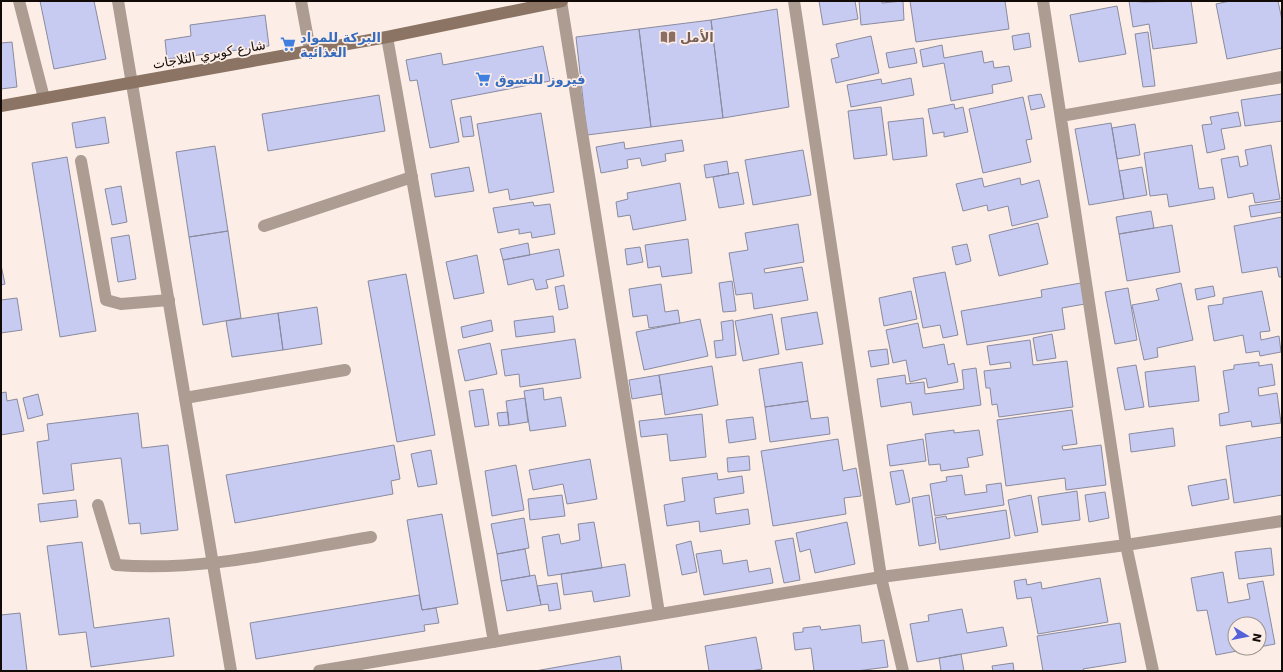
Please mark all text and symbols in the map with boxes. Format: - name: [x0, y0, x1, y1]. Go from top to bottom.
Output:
- library icon: الأمل: [659, 28, 677, 46]
- place label: الأمل: [680, 29, 714, 45]
- place label: البركة للمواد الغذائية: [300, 30, 381, 60]
- supermarket icon: البركة للمواد الغذائية: [279, 35, 297, 53]
- street label: شارع كوبري الثلاجات: [151, 37, 267, 73]
- supermarket icon: فيروز للتسوق: [474, 70, 492, 88]
- place label: فيروز للتسوق: [495, 72, 586, 87]
- north arrow: [1227, 616, 1267, 656]
- text: N: [1249, 632, 1264, 643]

